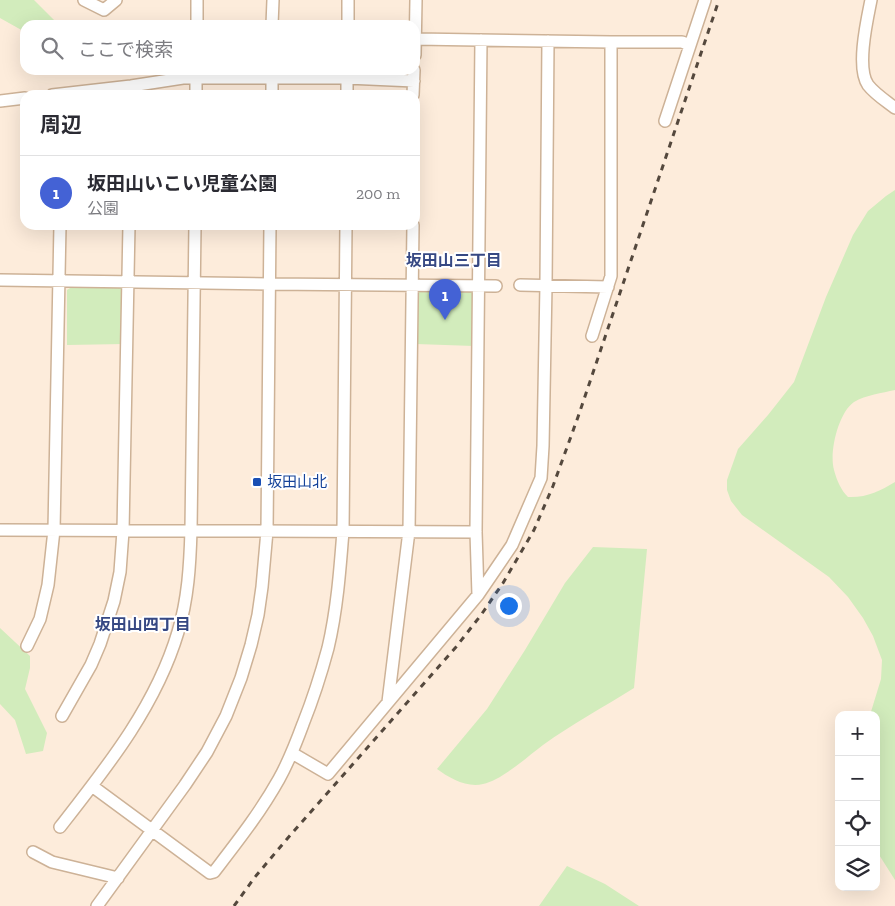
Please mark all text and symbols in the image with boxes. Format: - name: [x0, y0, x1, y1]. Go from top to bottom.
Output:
- search box: [20, 20, 420, 75]
- icon: search: [38, 34, 66, 62]
- text: ここで検索: [78, 38, 173, 61]
- text: 周辺: [40, 112, 82, 137]
- text: 坂田山いこい児童公園: [87, 172, 277, 195]
- text: 1: [53, 184, 59, 203]
- text: 200 m: [356, 184, 400, 203]
- text: 公園: [87, 199, 119, 218]
- district label: 坂田山三丁目: [406, 251, 502, 270]
- pin: 1: [429, 279, 461, 320]
- place label: 坂田山北: [267, 473, 327, 491]
- marker: 坂田山北: [251, 476, 263, 488]
- your location: [496, 593, 522, 619]
- district label: 坂田山四丁目: [95, 615, 191, 634]
- map controls: [835, 711, 880, 891]
- button: +: [835, 711, 880, 756]
- button: −: [835, 756, 880, 801]
- button: locate: [835, 801, 880, 846]
- button: layers: [835, 846, 880, 891]

